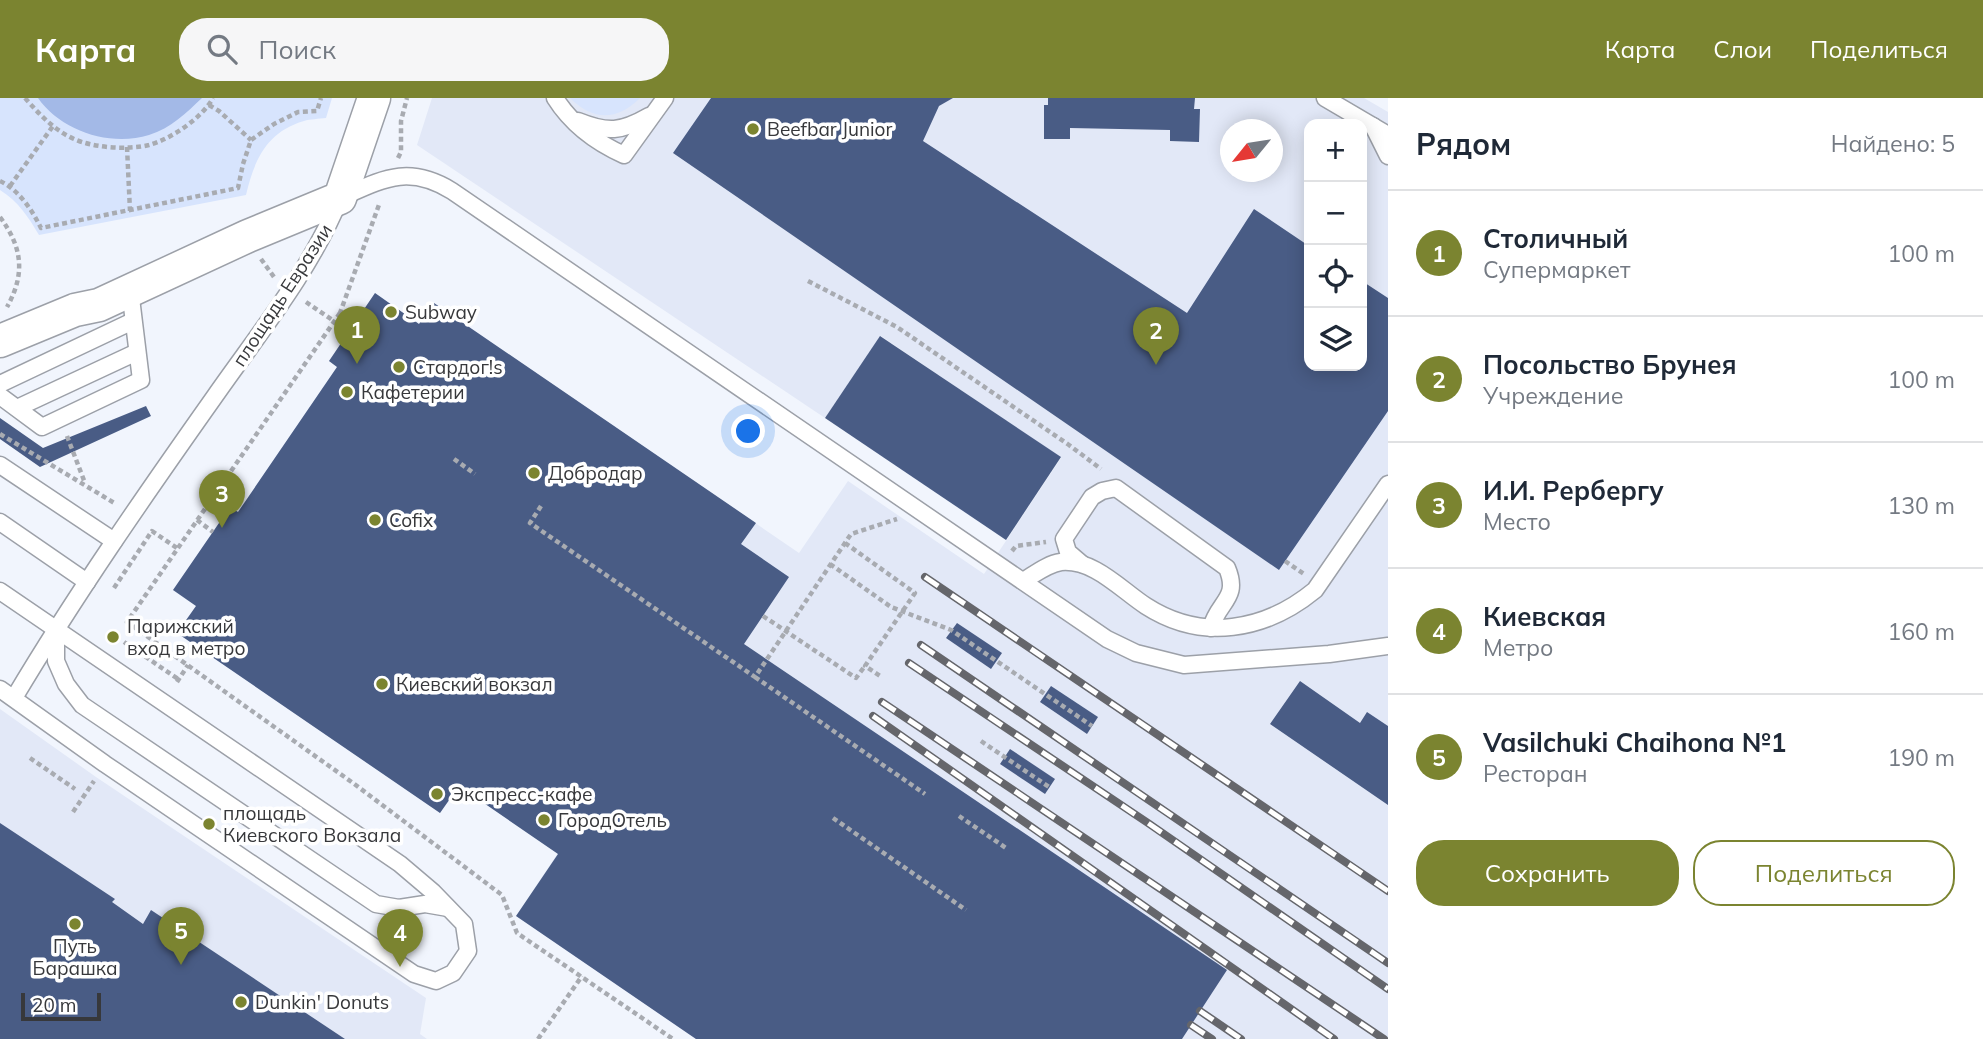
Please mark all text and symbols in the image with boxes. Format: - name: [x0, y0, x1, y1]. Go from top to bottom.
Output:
- search box: [179, 18, 669, 81]
- text: Карта: [35, 29, 137, 70]
- icon: search: [203, 30, 241, 68]
- text: Поиск: [259, 33, 336, 66]
- text: Карта: [1605, 34, 1675, 64]
- text: Слои: [1713, 34, 1772, 64]
- text: Поделиться: [1810, 34, 1948, 64]
- place label: Beefbar Junior: [767, 117, 892, 141]
- north arrow: [1220, 119, 1283, 182]
- map controls: [1304, 119, 1367, 371]
- button: +: [1304, 119, 1367, 182]
- marker: Beefbar Junior: [745, 121, 761, 137]
- text: Рядом: [1416, 125, 1511, 163]
- text: Найдено: 5: [1831, 129, 1955, 158]
- button: −: [1304, 182, 1367, 245]
- street label: площадь Евразии: [227, 219, 337, 371]
- text: Столичный: [1483, 222, 1628, 255]
- text: 1: [1432, 239, 1446, 268]
- text: 100 m: [1887, 239, 1955, 268]
- button: locate: [1304, 245, 1367, 308]
- text: Супермаркет: [1483, 255, 1630, 284]
- place label: Subway: [405, 300, 477, 324]
- marker: Subway: [383, 304, 399, 320]
- pin: 1: [334, 306, 380, 364]
- pin: 2: [1133, 307, 1179, 365]
- button: layers: [1304, 308, 1367, 371]
- text: Посольство Брунея: [1483, 348, 1736, 381]
- place label: Стардог!s: [413, 355, 503, 379]
- marker: Стардог!s: [391, 359, 407, 375]
- text: 2: [1432, 365, 1446, 394]
- text: 100 m: [1887, 365, 1955, 394]
- place label: Кафетерии: [361, 380, 464, 404]
- text: Учреждение: [1483, 381, 1623, 410]
- marker: Кафетерии: [339, 384, 355, 400]
- your location: [731, 414, 765, 448]
- place label: Добродар: [548, 461, 643, 485]
- marker: Добродар: [526, 465, 542, 481]
- pin: 3: [199, 470, 245, 528]
- text: И.И. Рербергу: [1483, 474, 1664, 507]
- text: 3: [1432, 491, 1446, 520]
- text: 130 m: [1887, 491, 1955, 520]
- text: Место: [1483, 507, 1551, 536]
- place label: Cofix: [389, 508, 433, 532]
- marker: Cofix: [367, 512, 383, 528]
- text: Киевская: [1483, 600, 1606, 633]
- place label: Парижский вход в метро: [127, 614, 245, 660]
- text: 4: [1432, 617, 1446, 646]
- text: 160 m: [1887, 617, 1955, 646]
- marker: Парижский вход в метро: [105, 629, 121, 645]
- text: Метро: [1483, 633, 1553, 662]
- place label: Киевский вокзал: [396, 672, 553, 696]
- marker: Киевский вокзал: [374, 676, 390, 692]
- text: Vasilchuki Chaihona №1: [1483, 726, 1786, 759]
- text: 5: [1432, 743, 1446, 772]
- text: 190 m: [1887, 743, 1955, 772]
- text: Ресторан: [1483, 759, 1588, 788]
- place label: Экспресс-кафе: [451, 782, 593, 806]
- marker: Экспресс-кафе: [429, 786, 445, 802]
- place label: площадь Киевского Вокзала: [223, 801, 401, 847]
- place label: ГородОтель: [558, 808, 667, 832]
- marker: ГородОтель: [536, 812, 552, 828]
- marker: площадь Киевского Вокзала: [201, 816, 217, 832]
- button: Сохранить: [1416, 840, 1679, 906]
- button: Поделиться: [1693, 840, 1955, 906]
- pin: 5: [158, 907, 204, 965]
- pin: 4: [377, 909, 423, 967]
- marker: Путь Барашка: [67, 916, 83, 932]
- place label: Путь Барашка: [33, 934, 117, 980]
- scale bar: [21, 990, 102, 1022]
- place label: Dunkin' Donuts: [255, 990, 389, 1014]
- text: 20 m: [32, 993, 76, 1017]
- marker: Dunkin' Donuts: [233, 994, 249, 1010]

